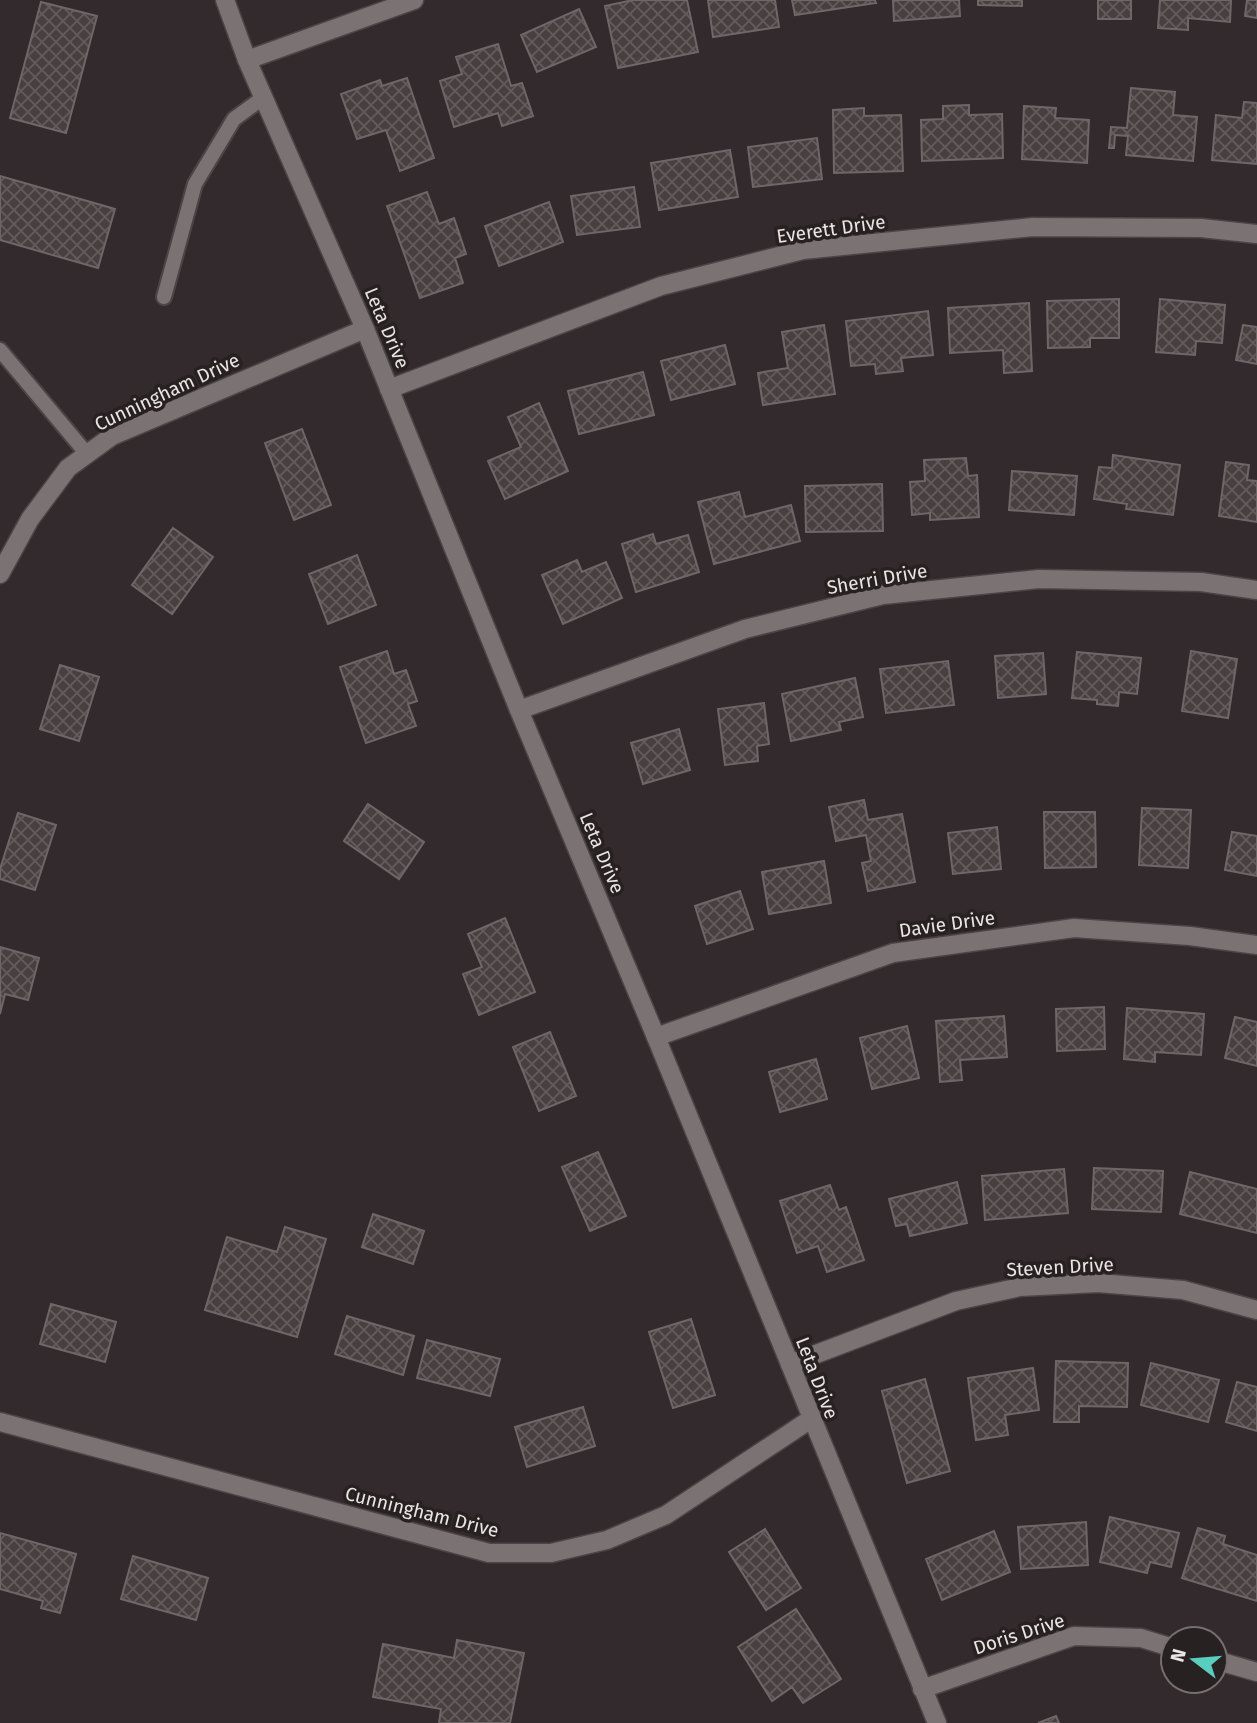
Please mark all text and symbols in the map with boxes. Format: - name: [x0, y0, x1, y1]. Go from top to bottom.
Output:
- street label: Everett Drive: [775, 210, 887, 248]
- street label: Leta Drive: [360, 284, 414, 372]
- street label: Cunningham Drive: [91, 348, 243, 436]
- street label: Sherri Drive: [825, 559, 929, 599]
- street label: Leta Drive: [575, 809, 629, 897]
- street label: Davie Drive: [897, 906, 997, 942]
- street label: Steven Drive: [1006, 1253, 1114, 1281]
- street label: Leta Drive: [791, 1334, 843, 1422]
- street label: Cunningham Drive: [343, 1482, 501, 1542]
- street label: Doris Drive: [971, 1608, 1067, 1660]
- north arrow: [1159, 1625, 1229, 1695]
- text: N: [1165, 1646, 1191, 1665]

